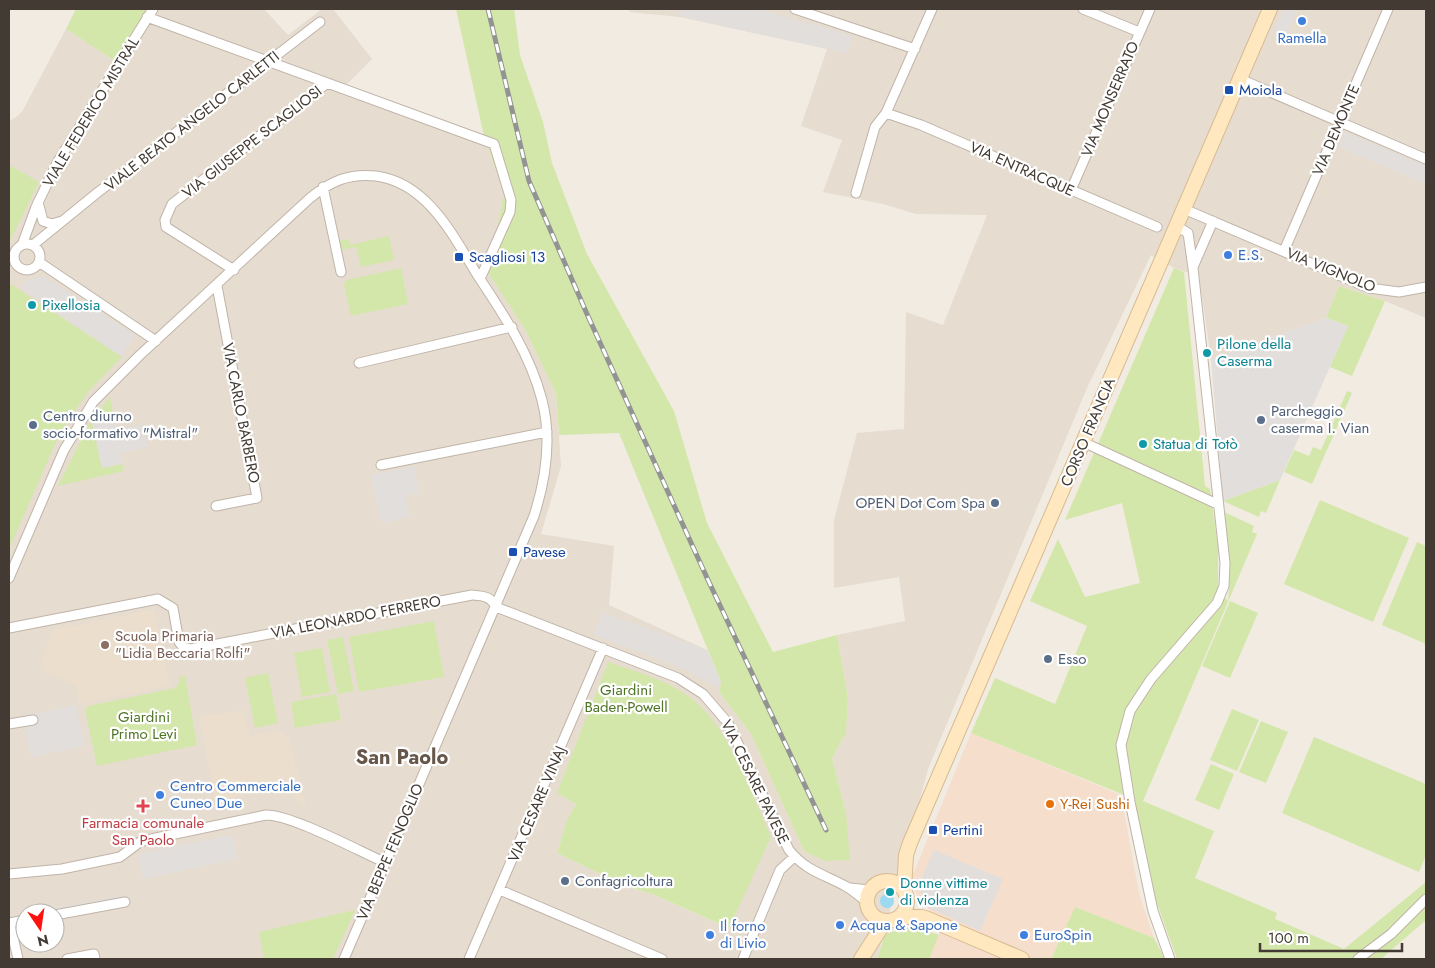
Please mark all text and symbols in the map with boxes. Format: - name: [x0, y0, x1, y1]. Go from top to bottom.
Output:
- marker: Ramella: [1296, 15, 1308, 27]
- place label: Ramella: [1277, 27, 1327, 49]
- street label: VIALE FEDERICO MISTRAL: [37, 32, 145, 191]
- street label: VIA MONSERRATO: [1076, 38, 1144, 160]
- street label: VIALE BEATO ANGELO CARLETTI: [100, 46, 284, 196]
- place label: Moiola: [1239, 79, 1282, 101]
- street label: VIA GIUSEPPE SCAGLIOSI: [178, 80, 326, 204]
- street label: VIA DEMONTE: [1307, 81, 1365, 179]
- marker: Moiola: [1223, 84, 1235, 96]
- street label: VIA ENTRACQUE: [966, 136, 1078, 202]
- street label: VIA VIGNOLO: [1283, 242, 1379, 298]
- place label: E.S.: [1238, 244, 1263, 266]
- place label: Scagliosi 13: [469, 246, 545, 268]
- marker: E.S.: [1222, 249, 1234, 261]
- marker: Scagliosi 13: [453, 251, 465, 263]
- place label: Pixellosia: [42, 294, 100, 316]
- marker: Pixellosia: [26, 299, 38, 311]
- place label: Pilone della Caserma: [1217, 333, 1291, 372]
- street label: VIA CARLO BARBERO: [217, 341, 265, 485]
- marker: Pilone della Caserma: [1201, 347, 1213, 359]
- street label: CORSO FRANCIA: [1055, 374, 1121, 490]
- place label: Parcheggio caserma I. Vian: [1271, 400, 1369, 439]
- place label: Centro diurno socio-formativo "Mistral": [43, 405, 198, 444]
- marker: Parcheggio caserma I. Vian: [1255, 414, 1267, 426]
- marker: Centro diurno socio-formativo "Mistral": [27, 419, 39, 431]
- place label: Statua di Totò: [1153, 433, 1238, 455]
- marker: Statua di Totò: [1137, 438, 1149, 450]
- place label: OPEN Dot Com Spa: [855, 492, 985, 514]
- marker: OPEN Dot Com Spa: [989, 497, 1001, 509]
- place label: Pavese: [523, 541, 566, 563]
- marker: Pavese: [507, 546, 519, 558]
- street label: VIA LEONARDO FERRERO: [269, 590, 443, 644]
- place label: Scuola Primaria "Lidia Beccaria Rolfi": [115, 625, 250, 664]
- marker: Scuola Primaria "Lidia Beccaria Rolfi": [99, 639, 111, 651]
- place label: Esso: [1058, 648, 1087, 670]
- marker: Esso: [1042, 653, 1054, 665]
- park label: Giardini Baden-Powell: [584, 679, 668, 718]
- park label: Giardini Primo Levi: [111, 706, 177, 745]
- street label: VIA CESARE PAVESE: [715, 716, 795, 848]
- street label: VIA CESARE VINAJ: [503, 742, 571, 866]
- district label: San Paolo: [356, 743, 448, 772]
- place label: Centro Commerciale Cuneo Due: [170, 775, 301, 814]
- street label: VIA BEPPE FENOGLIO: [351, 780, 429, 924]
- marker: Centro Commerciale Cuneo Due: [154, 789, 166, 801]
- place label: Y-Rei Sushi: [1060, 793, 1130, 815]
- marker: Y-Rei Sushi: [1044, 798, 1056, 810]
- marker: Farmacia comunale San Paolo: [137, 800, 149, 812]
- place label: Farmacia comunale San Paolo: [82, 812, 204, 851]
- place label: Pertini: [943, 819, 983, 841]
- marker: Pertini: [927, 824, 939, 836]
- place label: Confagricoltura: [575, 870, 673, 892]
- place label: Donne vittime di violenza: [900, 872, 988, 911]
- marker: Confagricoltura: [559, 875, 571, 887]
- marker: Donne vittime di violenza: [884, 886, 896, 898]
- north arrow: [15, 903, 65, 953]
- place label: Acqua & Sapone: [850, 914, 958, 936]
- place label: Il forno di Livio: [720, 915, 766, 954]
- marker: Acqua & Sapone: [834, 919, 846, 931]
- scale bar: [1260, 920, 1402, 952]
- place label: EuroSpin: [1034, 924, 1092, 946]
- text: 100 m: [1268, 927, 1309, 949]
- marker: Il forno di Livio: [704, 929, 716, 941]
- marker: EuroSpin: [1018, 929, 1030, 941]
- text: N: [35, 930, 51, 952]

